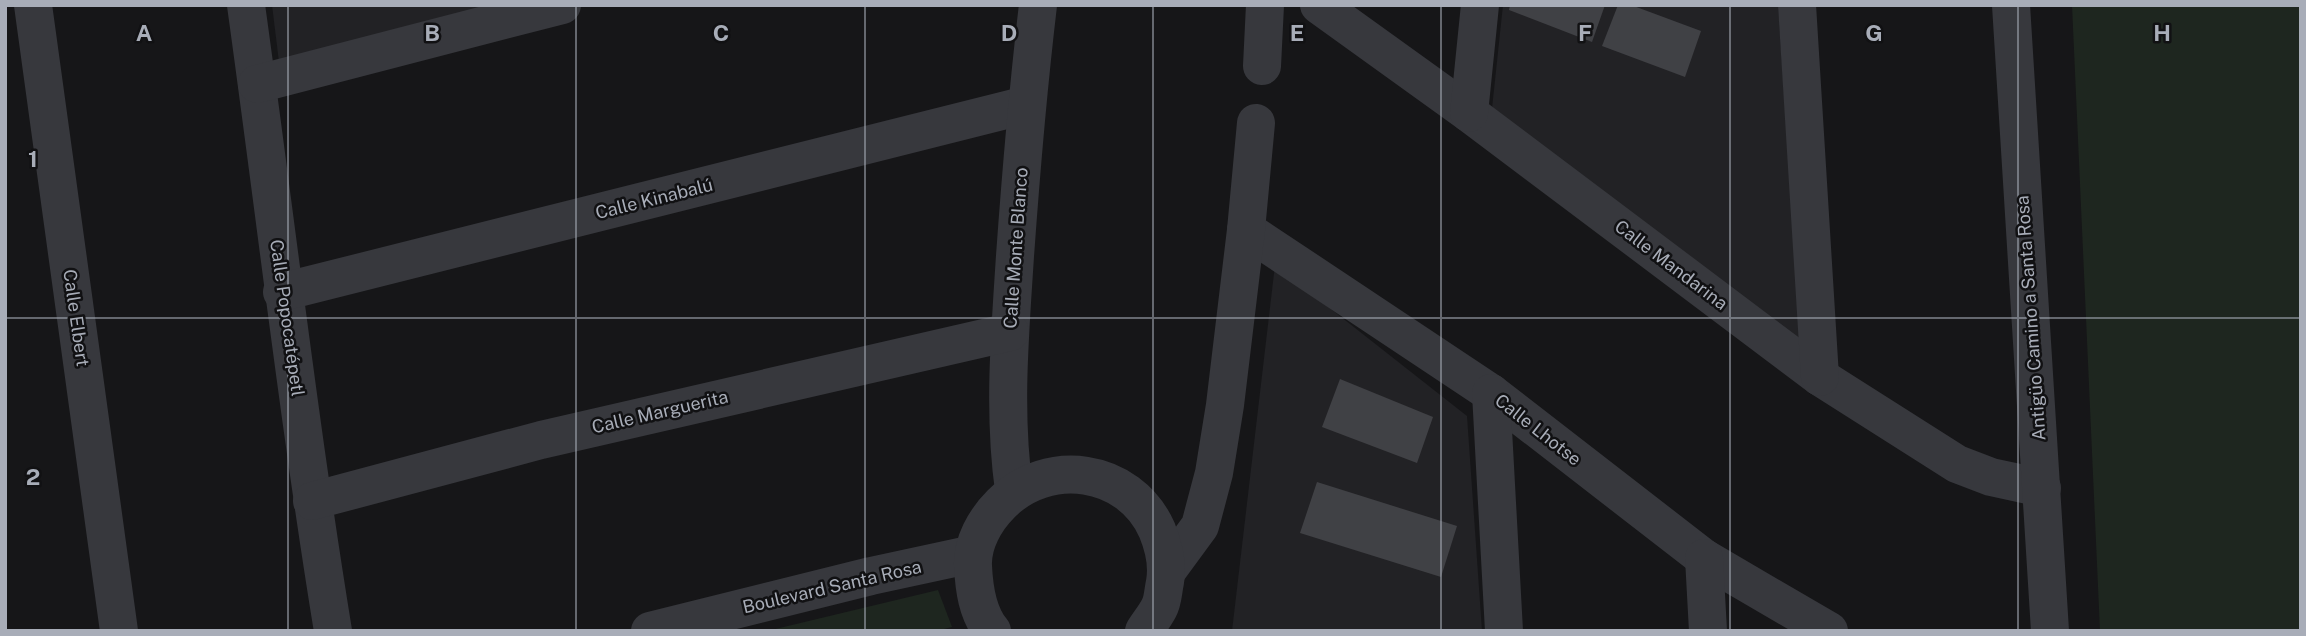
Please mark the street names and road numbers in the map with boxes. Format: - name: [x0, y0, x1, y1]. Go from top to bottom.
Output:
- street label: Calle Monte Blanco: [999, 167, 1032, 329]
- street label: Calle Kinabalú: [593, 174, 715, 223]
- street label: Antigüo Camino a Santa Rosa: [2011, 195, 2050, 441]
- street label: Calle Mandarina: [1611, 215, 1732, 314]
- street label: Calle Popocatépetl: [266, 238, 309, 398]
- street label: Calle Elbert: [59, 268, 94, 368]
- street label: Calle Marguerita: [590, 386, 730, 437]
- street label: Calle Lhotse: [1491, 389, 1586, 470]
- street label: Boulevard Santa Rosa: [740, 556, 923, 617]

